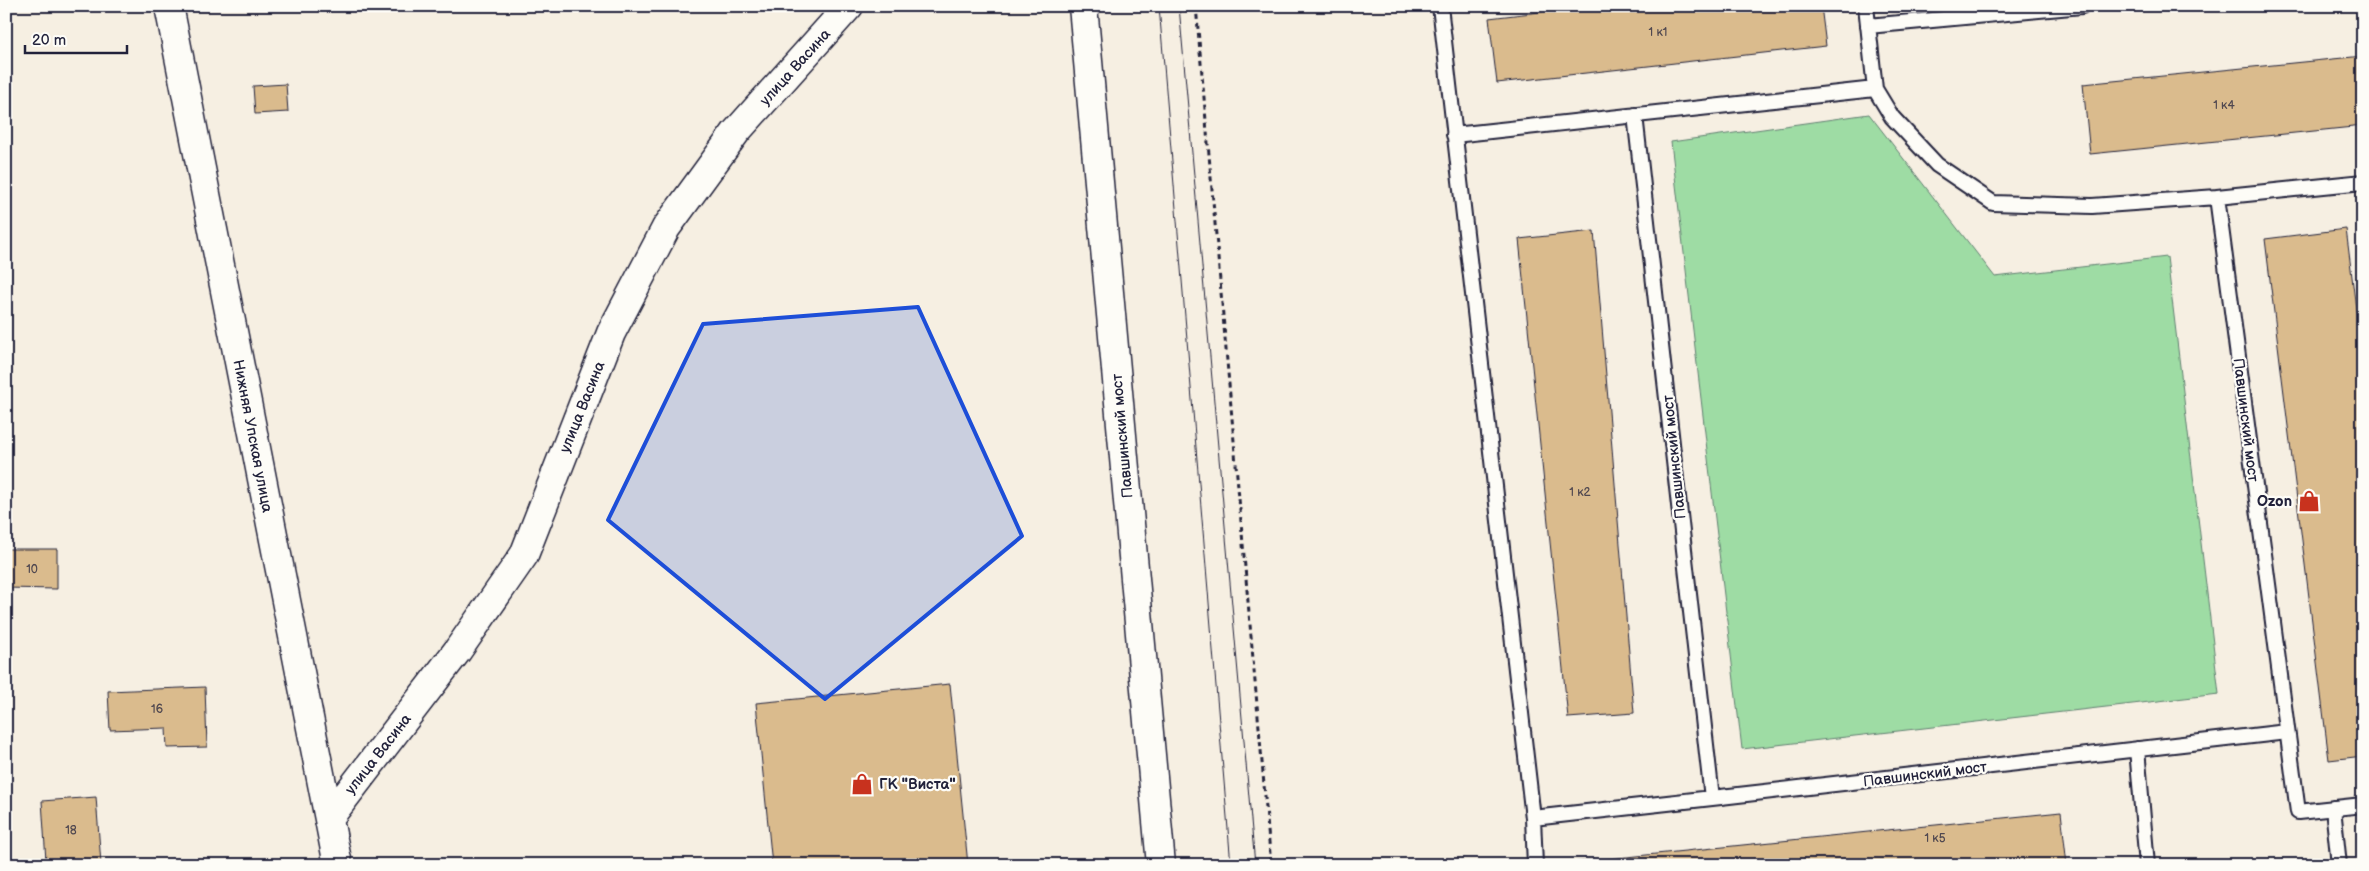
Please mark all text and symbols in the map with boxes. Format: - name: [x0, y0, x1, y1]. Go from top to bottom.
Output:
- scale bar: [25, 22, 128, 54]
- street label: улица Васина: [756, 25, 835, 110]
- house number: 1 к1: [1649, 25, 1667, 40]
- text: 20 m: [32, 31, 66, 50]
- house number: 1 к4: [2213, 98, 2235, 113]
- street label: Павшинский мост: [2228, 357, 2263, 483]
- street label: Нижняя Упская улица: [228, 358, 277, 514]
- street label: улица Васина: [555, 359, 609, 456]
- street label: Павшинский мост: [1108, 373, 1137, 499]
- street label: Павшинский мост: [1659, 394, 1690, 520]
- house number: 1 к2: [1569, 485, 1591, 500]
- shop icon: Ozon: [2296, 488, 2322, 514]
- place label: Ozon: [2257, 492, 2292, 511]
- house number: 10: [26, 562, 38, 577]
- house number: 16: [151, 702, 163, 717]
- street label: улица Васина: [341, 710, 416, 798]
- street label: Павшинский мост: [1862, 757, 1988, 792]
- shop icon: ГК "Виста": [849, 771, 875, 797]
- place label: ГК "Виста": [879, 775, 956, 794]
- house number: 18: [65, 823, 77, 838]
- house number: 1 к5: [1924, 831, 1946, 846]

